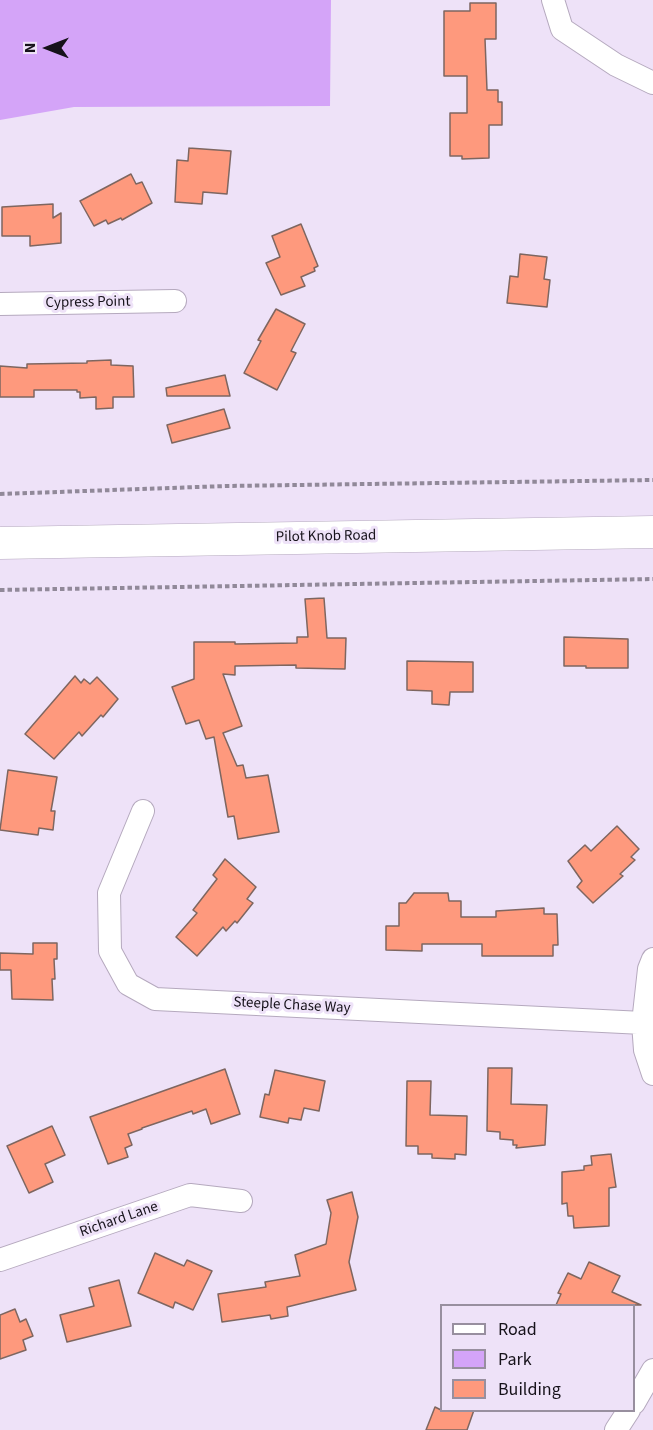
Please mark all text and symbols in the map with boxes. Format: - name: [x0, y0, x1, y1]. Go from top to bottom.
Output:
- north arrow: [18, 18, 78, 78]
- text: N: [19, 43, 41, 53]
- street label: Cypress Point: [45, 293, 131, 313]
- street label: Pilot Knob Road: [276, 527, 376, 547]
- street label: Steeple Chase Way: [233, 994, 351, 1018]
- street label: Richard Lane: [77, 1198, 161, 1242]
- legend: [440, 1304, 635, 1412]
- text: Road: [498, 1317, 537, 1342]
- text: Park: [498, 1347, 532, 1372]
- text: Building: [498, 1377, 561, 1402]

